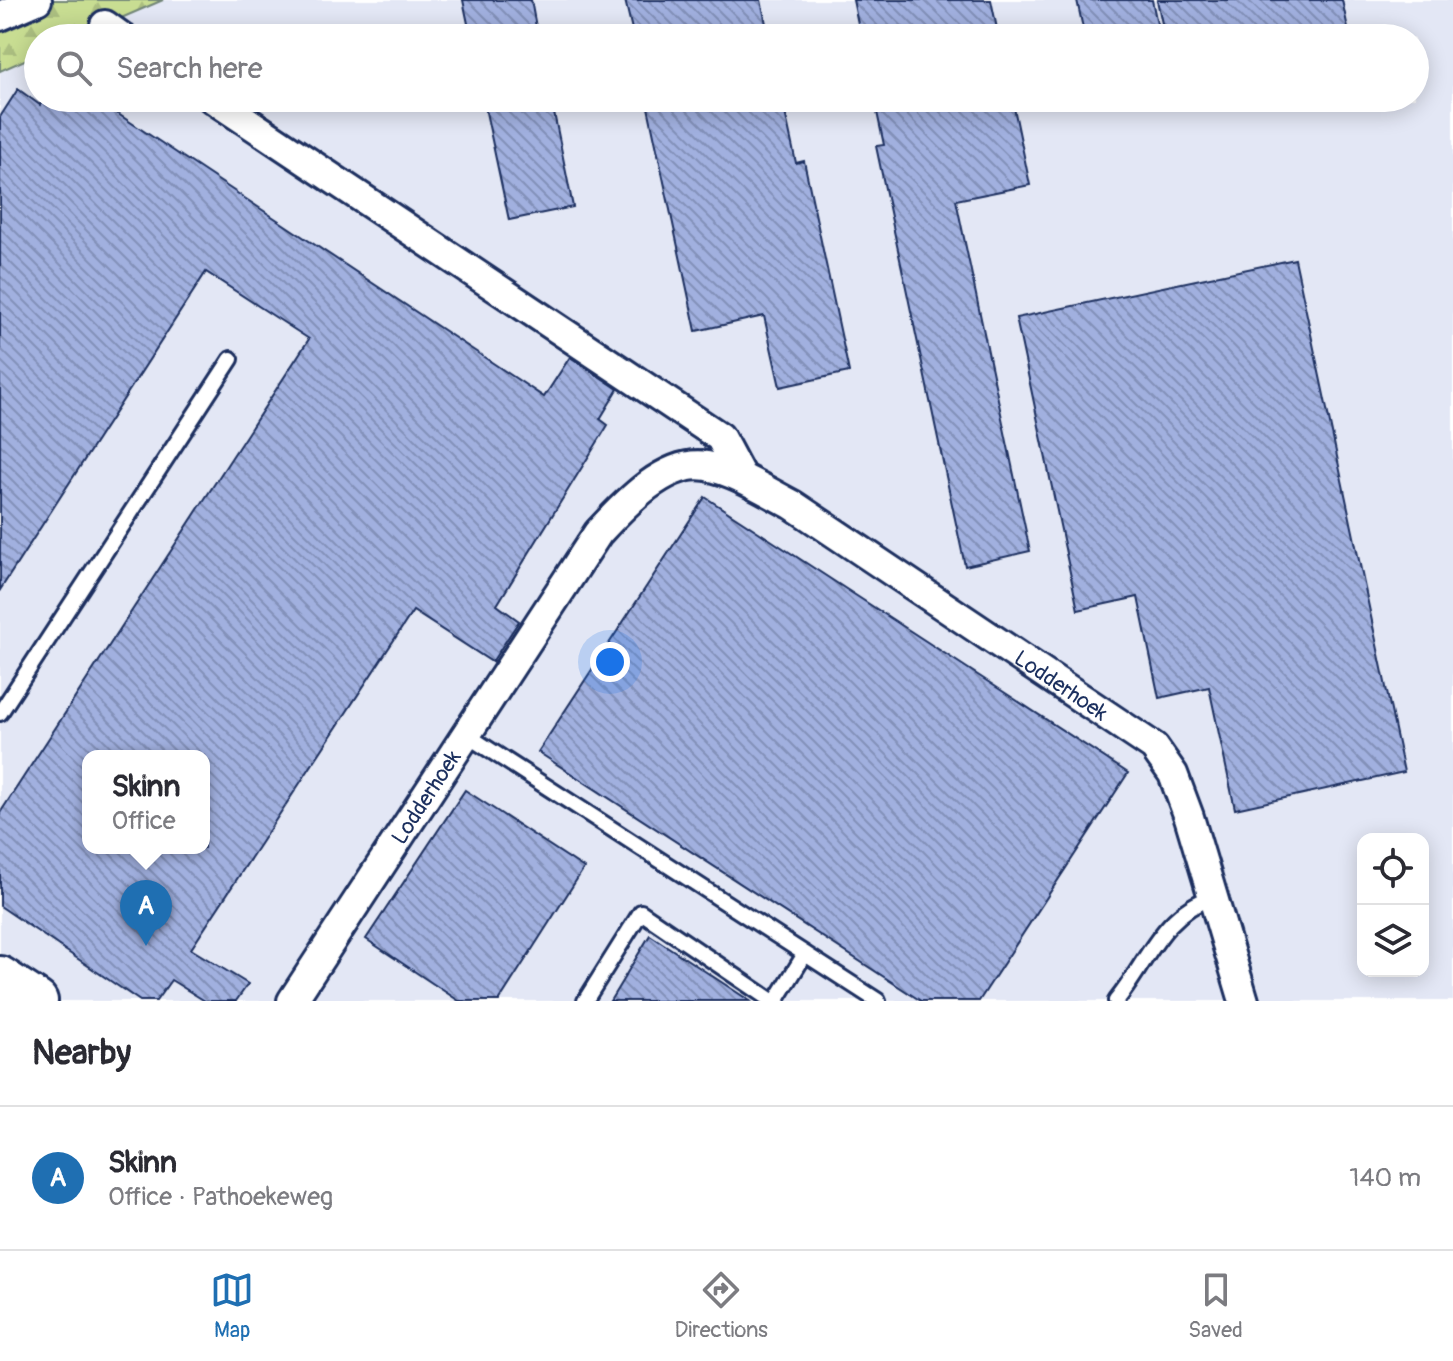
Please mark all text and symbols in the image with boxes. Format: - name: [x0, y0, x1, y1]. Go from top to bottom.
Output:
- search box: [24, 24, 1429, 112]
- icon: search: [52, 46, 96, 90]
- text: Search here: [116, 50, 263, 87]
- your location: [590, 642, 630, 682]
- street label: Lodderhoek: [1009, 644, 1113, 727]
- street label: Lodderhoek: [385, 745, 467, 850]
- popup: [82, 750, 210, 854]
- text: Skinn: [112, 768, 181, 805]
- text: Office: [112, 805, 176, 837]
- map controls: [1357, 833, 1429, 977]
- button: locate: [1357, 833, 1429, 905]
- pin: A: [120, 880, 172, 946]
- button: layers: [1357, 905, 1429, 977]
- text: Nearby: [32, 1032, 131, 1075]
- text: Skinn: [108, 1144, 177, 1181]
- text: A: [50, 1162, 66, 1194]
- text: 140 m: [1349, 1162, 1421, 1194]
- text: Office · Pathoekeweg: [108, 1181, 333, 1213]
- tab: Map: [210, 1268, 254, 1344]
- tab: Directions: [675, 1268, 768, 1344]
- tab: Saved: [1188, 1268, 1243, 1344]

